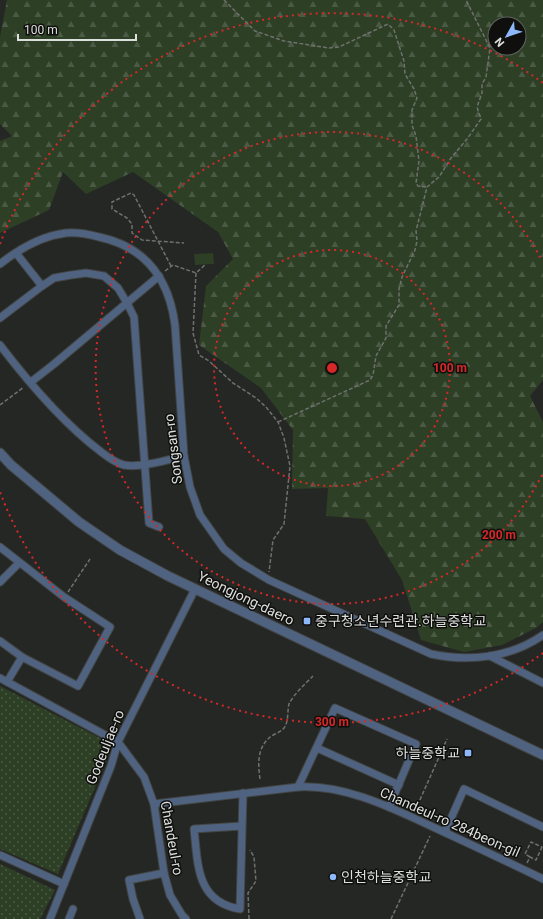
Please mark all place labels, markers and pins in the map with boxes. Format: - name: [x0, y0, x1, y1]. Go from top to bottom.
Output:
- centre of rings: [325, 361, 339, 375]
- place label: 중구청소년수련관.하늘중학교: [315, 613, 486, 629]
- marker: 중구청소년수련관.하늘중학교: [302, 616, 312, 626]
- place label: 하늘중학교: [396, 745, 460, 761]
- marker: 하늘중학교: [463, 748, 473, 758]
- place label: 인천하늘중학교: [341, 869, 431, 885]
- marker: 인천하늘중학교: [328, 872, 338, 882]

